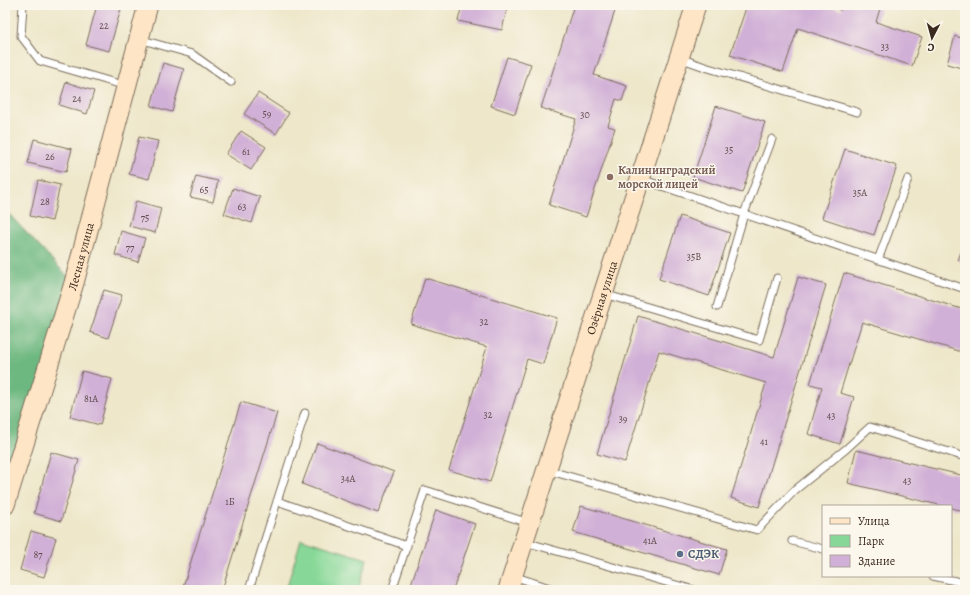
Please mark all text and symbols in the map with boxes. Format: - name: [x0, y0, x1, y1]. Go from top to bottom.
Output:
- north arrow: [912, 18, 952, 58]
- house number: 22: [99, 19, 109, 32]
- house number: 33: [881, 40, 889, 53]
- text: С: [927, 40, 935, 55]
- house number: 24: [72, 92, 82, 105]
- house number: 59: [263, 107, 272, 120]
- house number: 30: [580, 108, 590, 121]
- house number: 35: [725, 143, 733, 156]
- house number: 61: [242, 145, 251, 158]
- house number: 26: [45, 150, 55, 163]
- place label: Калининградский морской лицей: [618, 162, 716, 192]
- marker: Калининградский морской лицей: [605, 172, 615, 182]
- house number: 65: [200, 183, 208, 196]
- house number: 35А: [853, 186, 867, 199]
- house number: 28: [40, 195, 50, 208]
- house number: 63: [238, 200, 246, 213]
- house number: 75: [141, 211, 149, 224]
- street label: Лесная улица: [64, 220, 98, 292]
- house number: 77: [126, 241, 135, 254]
- house number: 35В: [687, 250, 701, 263]
- street label: Озёрная улица: [583, 258, 621, 337]
- house number: 32: [480, 315, 489, 328]
- house number: 81А: [84, 392, 98, 405]
- house number: 32: [484, 408, 493, 421]
- house number: 43: [827, 409, 835, 422]
- house number: 39: [619, 412, 628, 425]
- house number: 41: [760, 435, 769, 448]
- house number: 34А: [341, 472, 355, 485]
- house number: 43: [903, 474, 911, 487]
- house number: 1Б: [225, 495, 235, 508]
- legend: [822, 505, 952, 577]
- text: Улица: [858, 513, 890, 529]
- text: Парк: [858, 533, 884, 549]
- house number: 41А: [643, 534, 657, 547]
- place label: СДЭК: [688, 546, 719, 562]
- house number: 87: [33, 548, 43, 561]
- marker: СДЭК: [675, 549, 685, 559]
- text: Здание: [858, 553, 895, 569]

